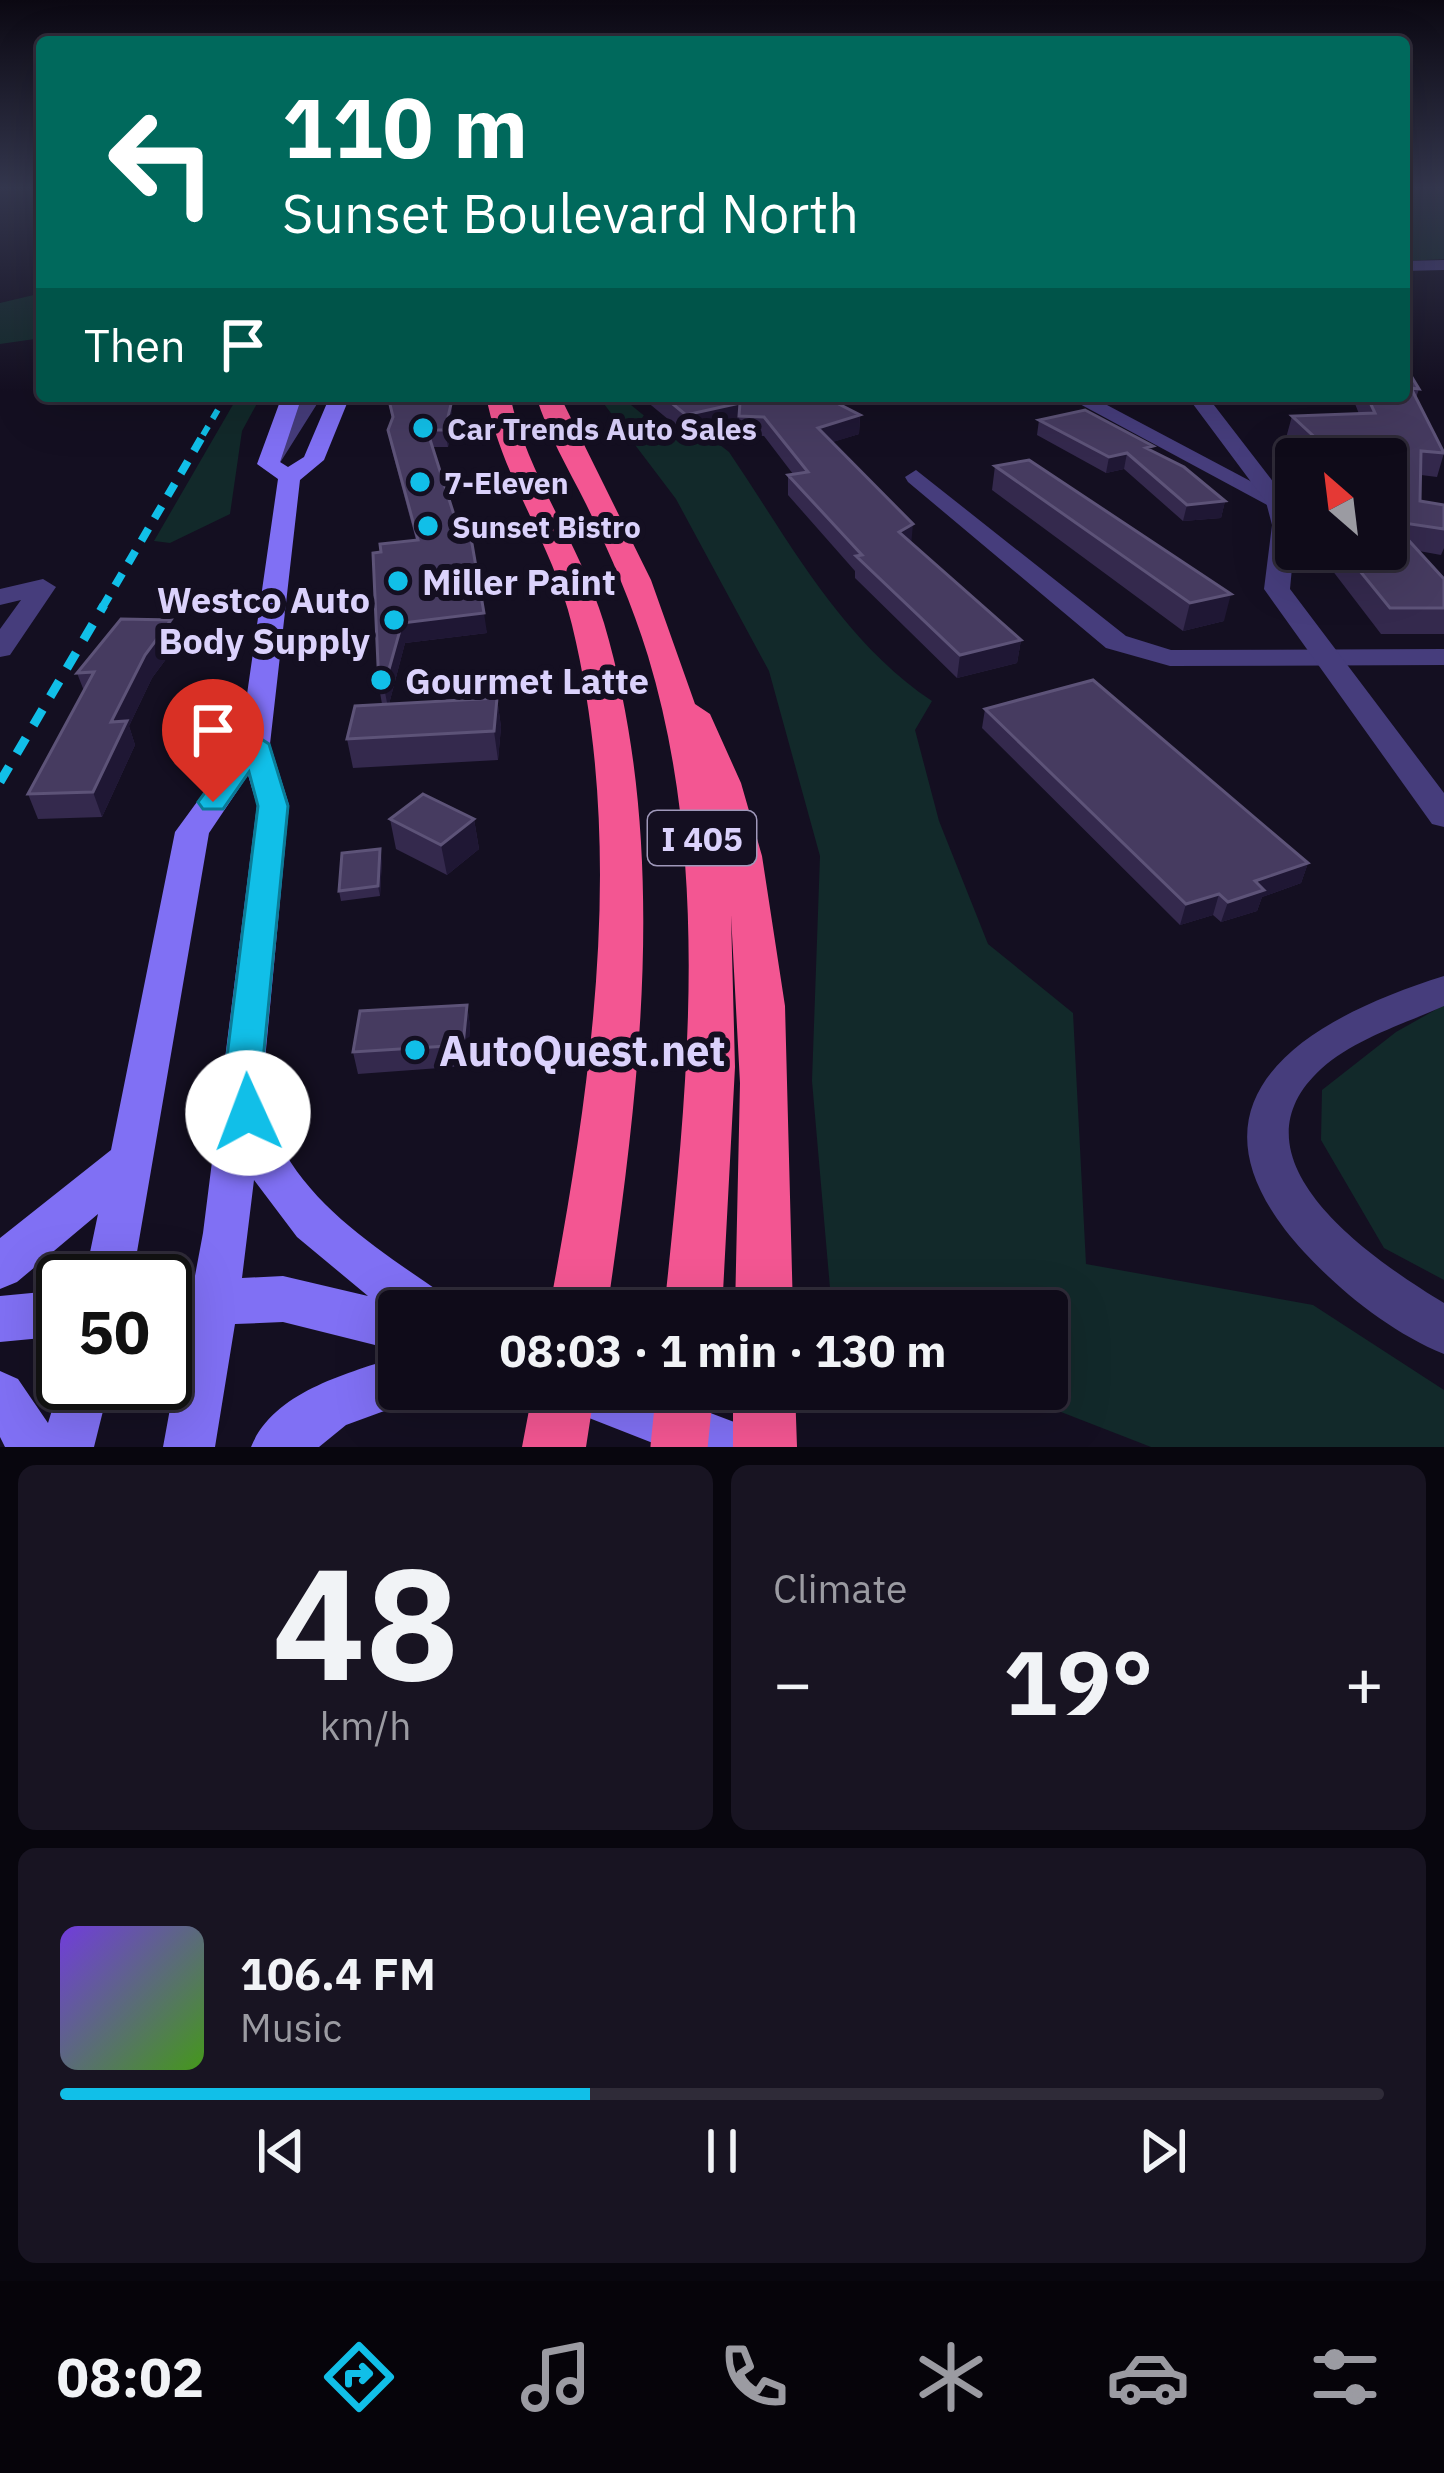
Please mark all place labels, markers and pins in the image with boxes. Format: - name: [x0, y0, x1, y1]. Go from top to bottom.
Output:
- place label: Car Trends Auto Sales: [447, 409, 757, 448]
- marker: Car Trends Auto Sales: [410, 415, 436, 441]
- place label: 7-Eleven: [444, 463, 569, 502]
- marker: 7-Eleven: [407, 469, 433, 495]
- place label: Sunset Bistro: [452, 507, 641, 546]
- marker: Sunset Bistro: [415, 513, 441, 539]
- place label: Miller Paint: [422, 558, 616, 605]
- marker: Miller Paint: [385, 568, 411, 594]
- place label: Westco Auto Body Supply: [157, 576, 371, 664]
- marker: Westco Auto Body Supply: [381, 607, 407, 633]
- place label: Gourmet Latte: [405, 657, 649, 704]
- marker: Gourmet Latte: [368, 667, 394, 693]
- pin: [162, 679, 264, 802]
- place label: AutoQuest.net: [439, 1023, 726, 1078]
- marker: AutoQuest.net: [402, 1037, 428, 1063]

